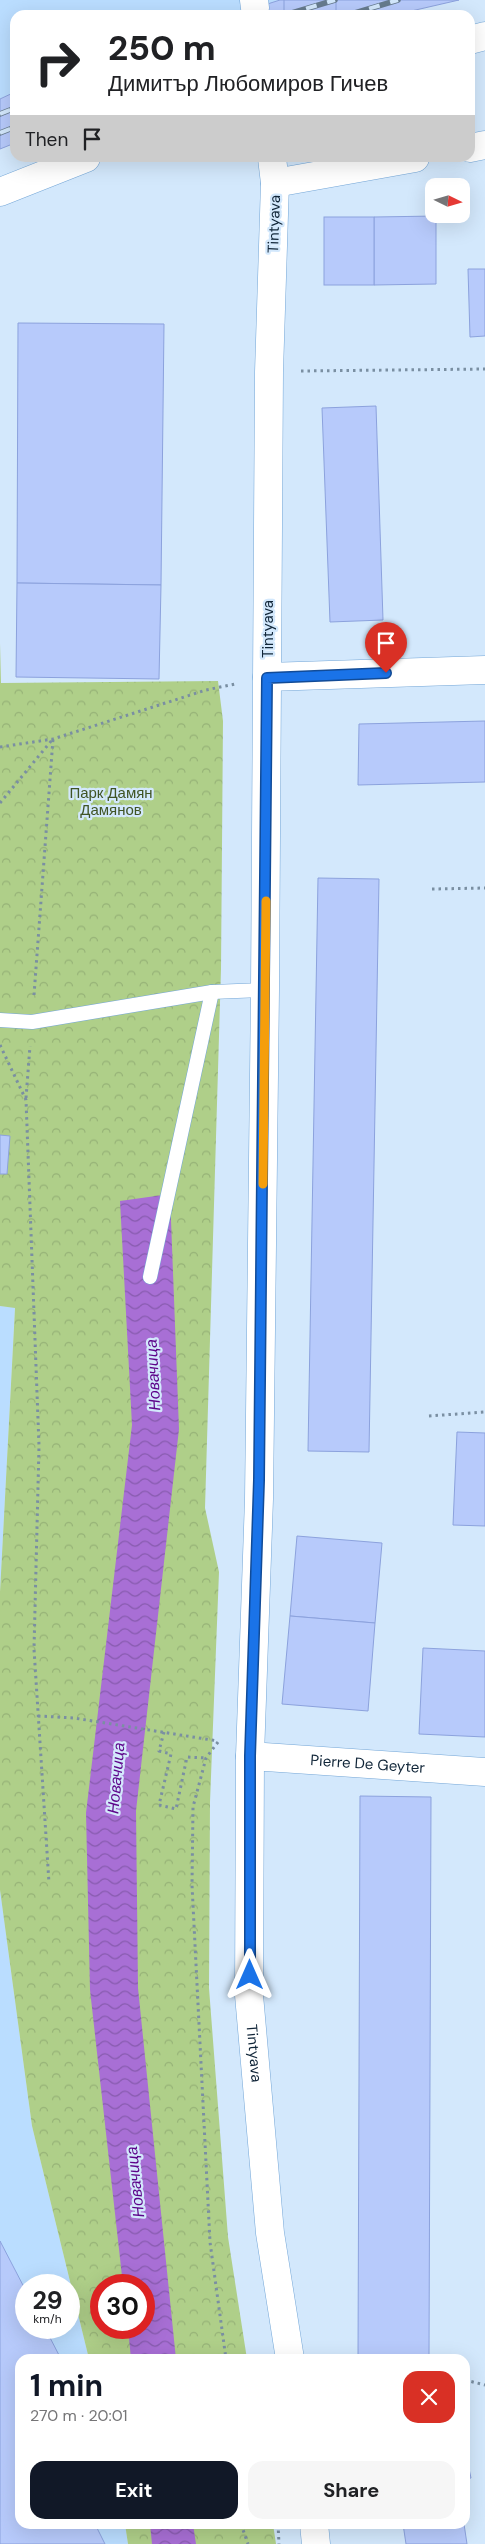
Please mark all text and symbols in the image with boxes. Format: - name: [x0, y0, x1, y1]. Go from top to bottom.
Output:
- text: 250 m: [108, 25, 216, 71]
- icon: right: [25, 30, 90, 95]
- text: Димитър Любомиров Гичев: [108, 69, 388, 98]
- icon: arrive: [78, 125, 106, 153]
- text: Then: [25, 127, 68, 152]
- north arrow: [425, 178, 470, 222]
- map controls: [425, 178, 470, 223]
- street label: Tintyava: [263, 195, 285, 253]
- street label: Tintyava: [258, 600, 278, 658]
- pin: [365, 622, 407, 673]
- icon: arrive: [372, 629, 400, 657]
- park label: Парк Дамян Дамянов: [69, 783, 153, 820]
- water label: Новачица: [141, 1339, 165, 1411]
- water label: Новачица: [102, 1741, 130, 1815]
- street label: Pierre De Geyter: [310, 1750, 426, 1778]
- position arrow: [223, 1948, 275, 2000]
- street label: Tintyava: [242, 2024, 267, 2083]
- water label: Новачица: [121, 2145, 149, 2219]
- speed limit sign: 30: [90, 2274, 155, 2339]
- text: 29: [32, 2284, 63, 2317]
- text: km/h: [33, 2311, 62, 2327]
- text: 1 min: [30, 2366, 103, 2405]
- button: close: [403, 2371, 455, 2423]
- text: 270 m · 20:01: [30, 2405, 128, 2426]
- button: Exit: [30, 2461, 238, 2519]
- button: Share: [248, 2461, 455, 2519]

